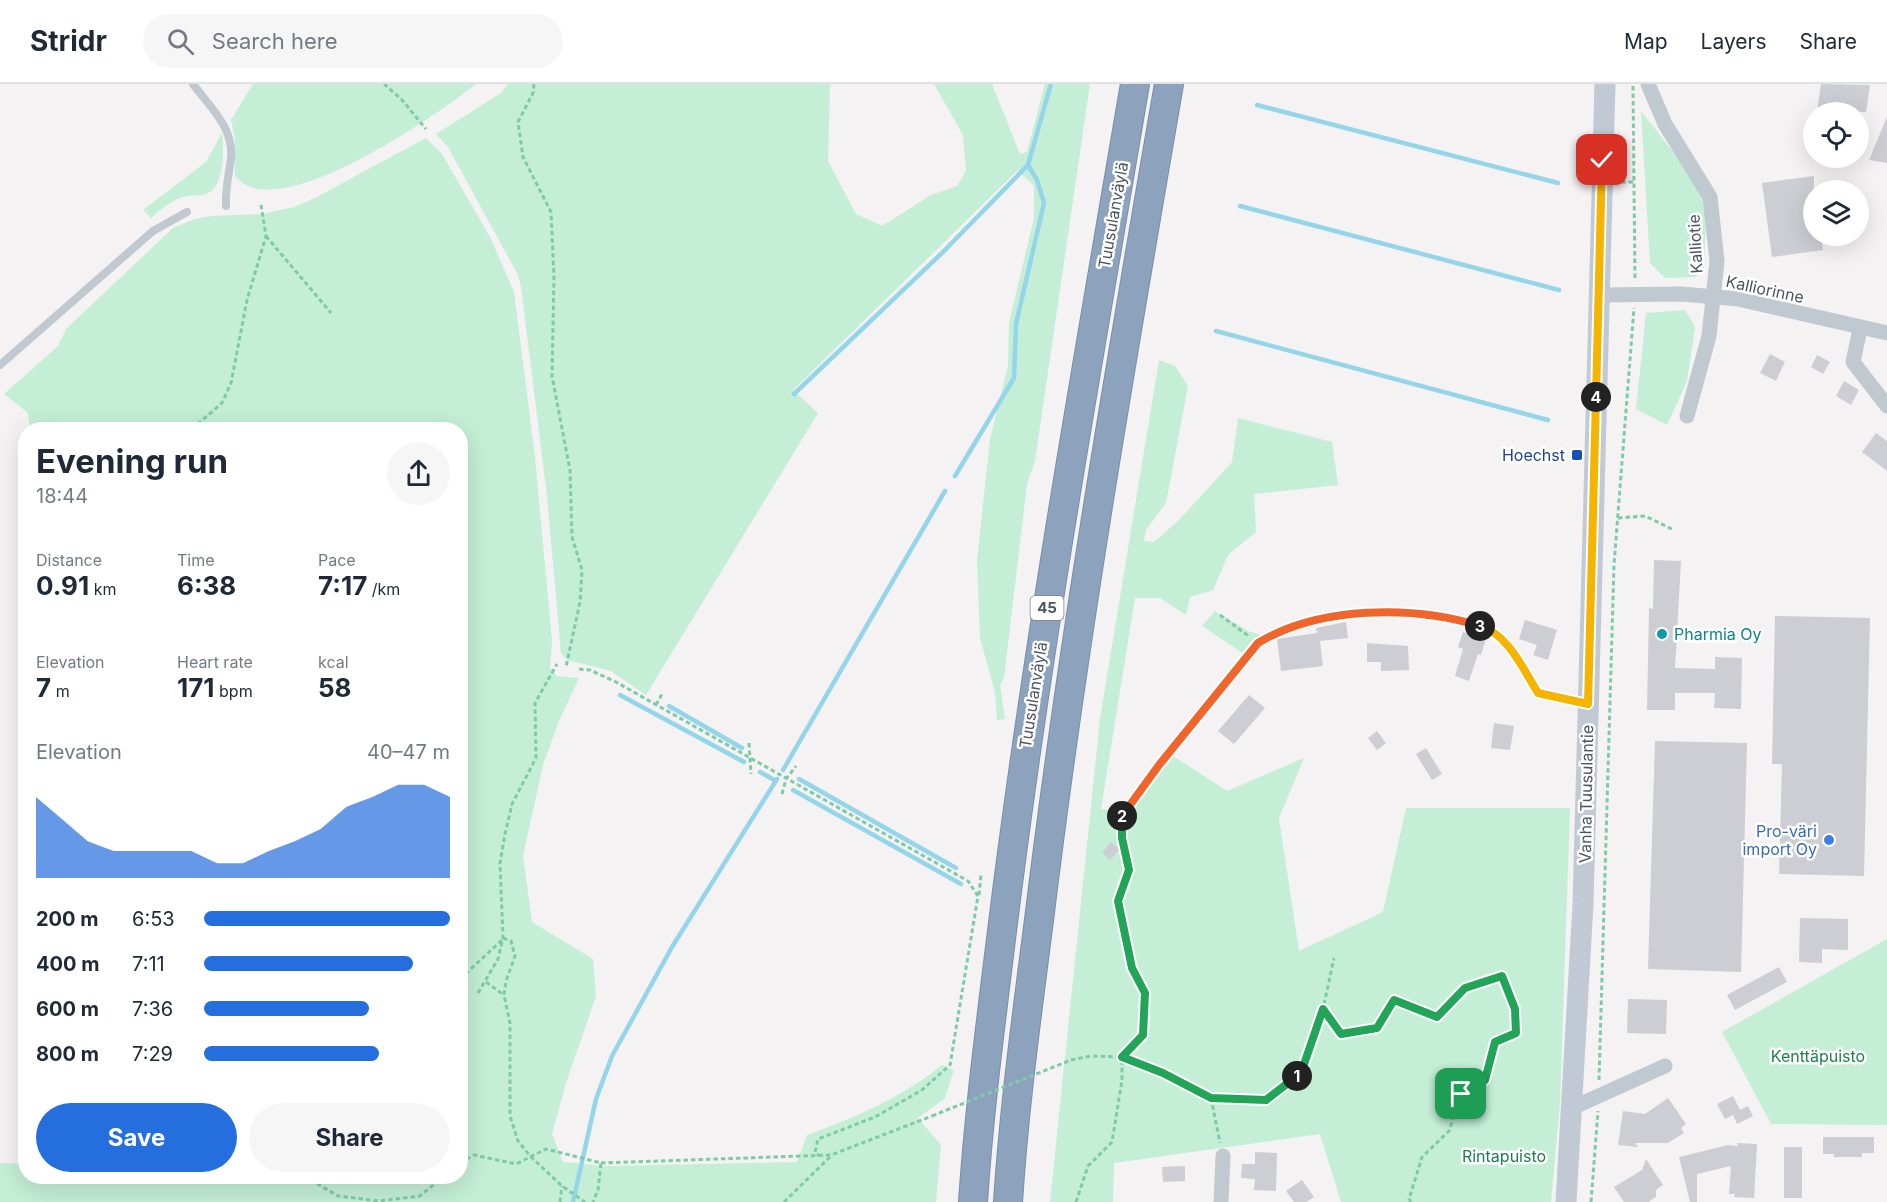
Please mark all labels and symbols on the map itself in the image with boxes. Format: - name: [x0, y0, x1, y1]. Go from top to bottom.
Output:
- pin: [1576, 134, 1627, 185]
- street label: Tuusulanväylä: [1094, 160, 1132, 270]
- street label: Kalliotie: [1683, 214, 1707, 274]
- street label: Kalliorinne: [1724, 271, 1806, 307]
- pin: 4: [1581, 382, 1611, 412]
- place label: Hoechst: [1502, 445, 1565, 465]
- marker: Hoechst: [1570, 448, 1584, 462]
- road number: 45: [1030, 596, 1064, 620]
- pin: 3: [1465, 611, 1495, 641]
- place label: Pharmia Oy: [1674, 624, 1762, 644]
- marker: Pharmia Oy: [1655, 627, 1669, 641]
- street label: Tuusulanväylä: [1015, 640, 1051, 750]
- street label: Vanha Tuusulantie: [1575, 725, 1597, 863]
- pin: 2: [1107, 801, 1137, 831]
- place label: Pro-väri import Oy: [1742, 821, 1817, 859]
- marker: Pro-väri import Oy: [1822, 833, 1836, 847]
- park label: Kenttäpuisto: [1771, 1046, 1865, 1066]
- pin: 1: [1282, 1061, 1312, 1091]
- pin: [1435, 1068, 1486, 1119]
- park label: Rintapuisto: [1462, 1146, 1546, 1166]

